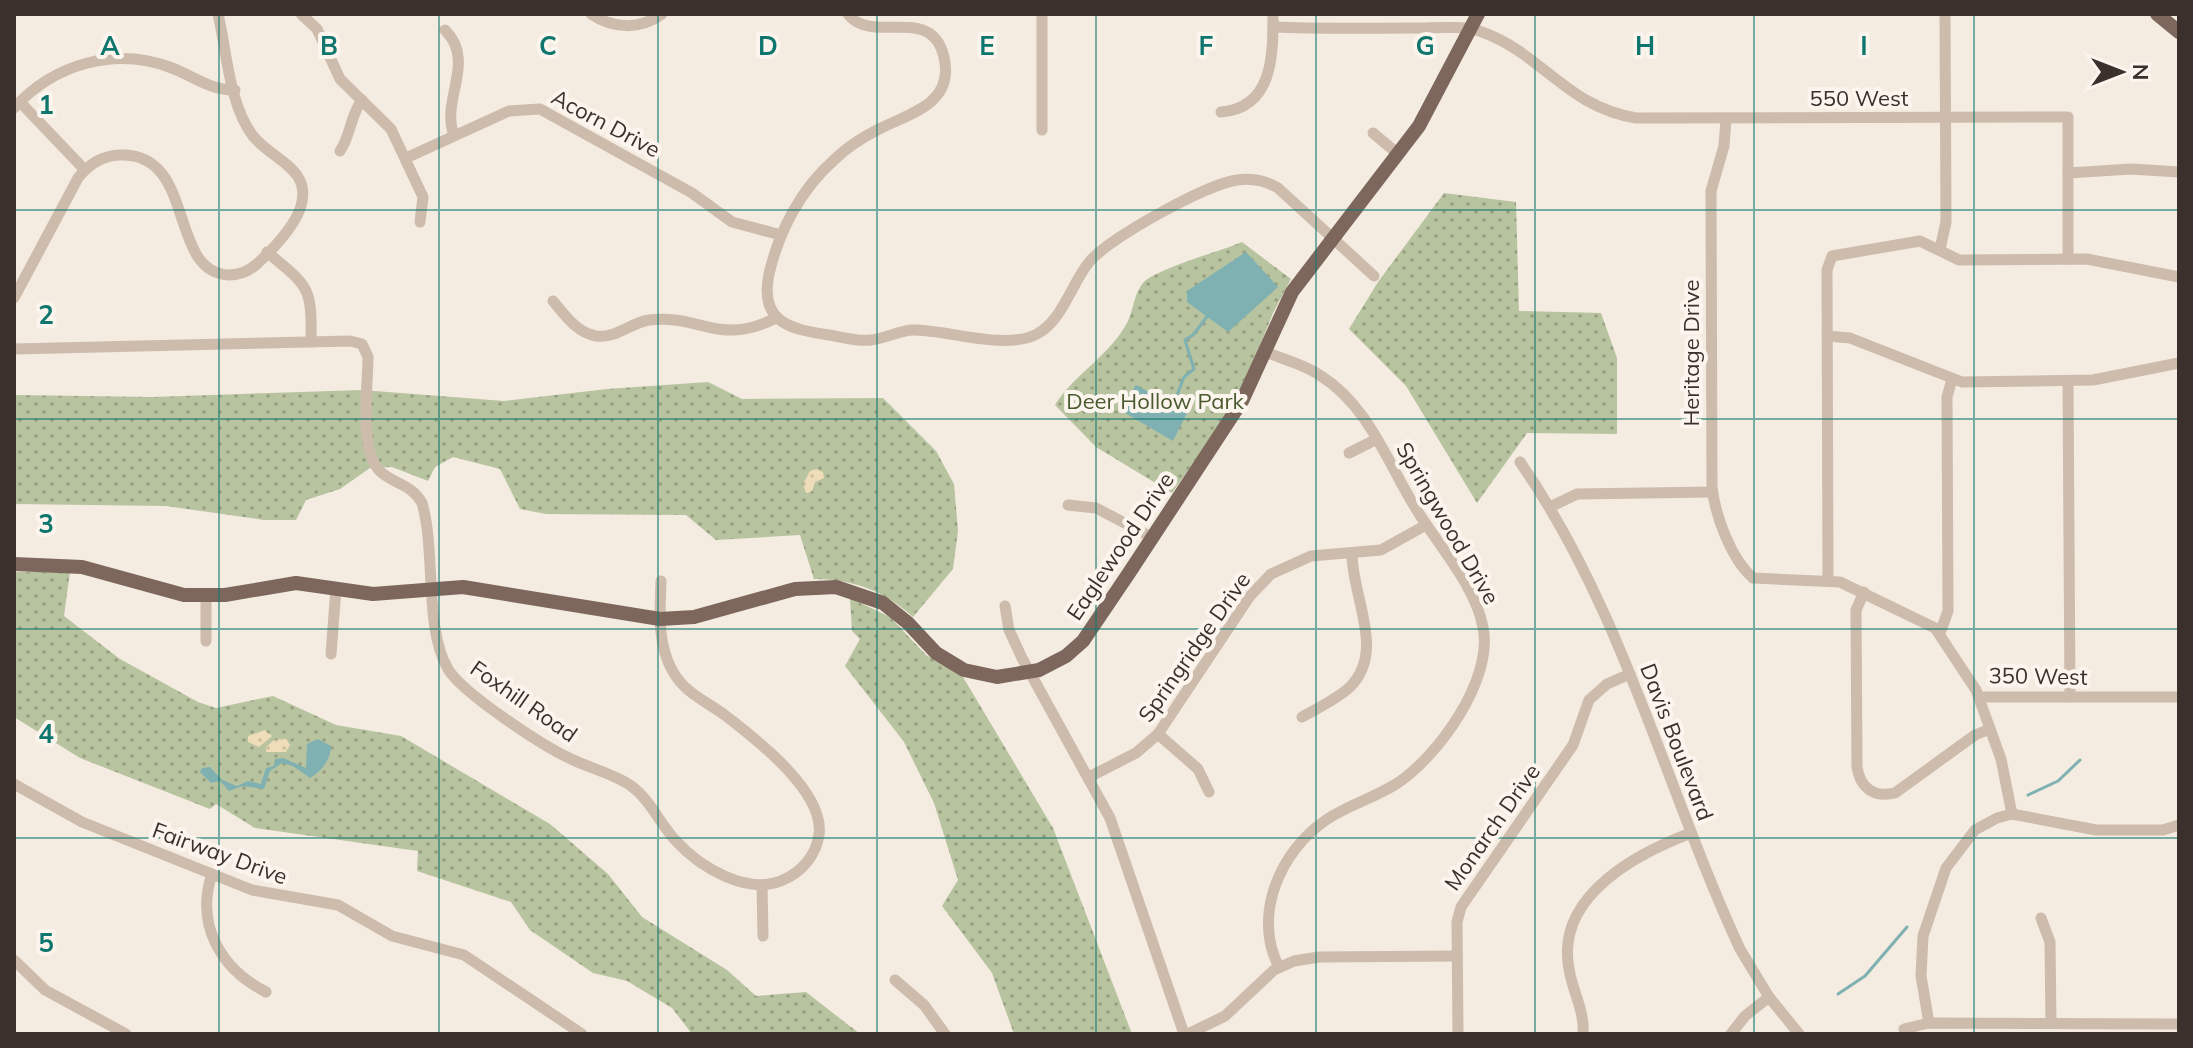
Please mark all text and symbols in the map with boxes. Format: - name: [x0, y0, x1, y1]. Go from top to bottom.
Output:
- text: A: [100, 29, 120, 62]
- text: B: [320, 29, 338, 62]
- text: C: [539, 29, 557, 62]
- text: D: [758, 29, 778, 62]
- text: E: [979, 29, 995, 62]
- text: F: [1199, 29, 1214, 62]
- text: G: [1415, 29, 1435, 62]
- text: H: [1635, 29, 1655, 62]
- text: I: [1860, 29, 1868, 62]
- north arrow: [2081, 32, 2161, 112]
- text: N: [2127, 64, 2155, 80]
- street label: Acorn Drive: [547, 83, 665, 163]
- street label: 550 West: [1810, 84, 1909, 112]
- text: 1: [38, 88, 54, 121]
- street label: Heritage Drive: [1677, 279, 1705, 427]
- text: 2: [38, 298, 54, 331]
- park label: Deer Hollow Park: [1066, 387, 1244, 415]
- street label: Springwood Drive: [1390, 437, 1506, 609]
- street label: Eaglewood Drive: [1060, 467, 1180, 625]
- text: 3: [38, 507, 54, 540]
- street label: Springridge Drive: [1132, 567, 1256, 727]
- street label: Foxhill Road: [465, 654, 583, 748]
- street label: Davis Boulevard: [1634, 659, 1720, 825]
- street label: 350 West: [1988, 661, 2088, 691]
- text: 4: [38, 717, 54, 750]
- street label: Monarch Drive: [1438, 758, 1546, 896]
- street label: Fairway Drive: [149, 816, 291, 890]
- text: 5: [38, 926, 54, 959]

